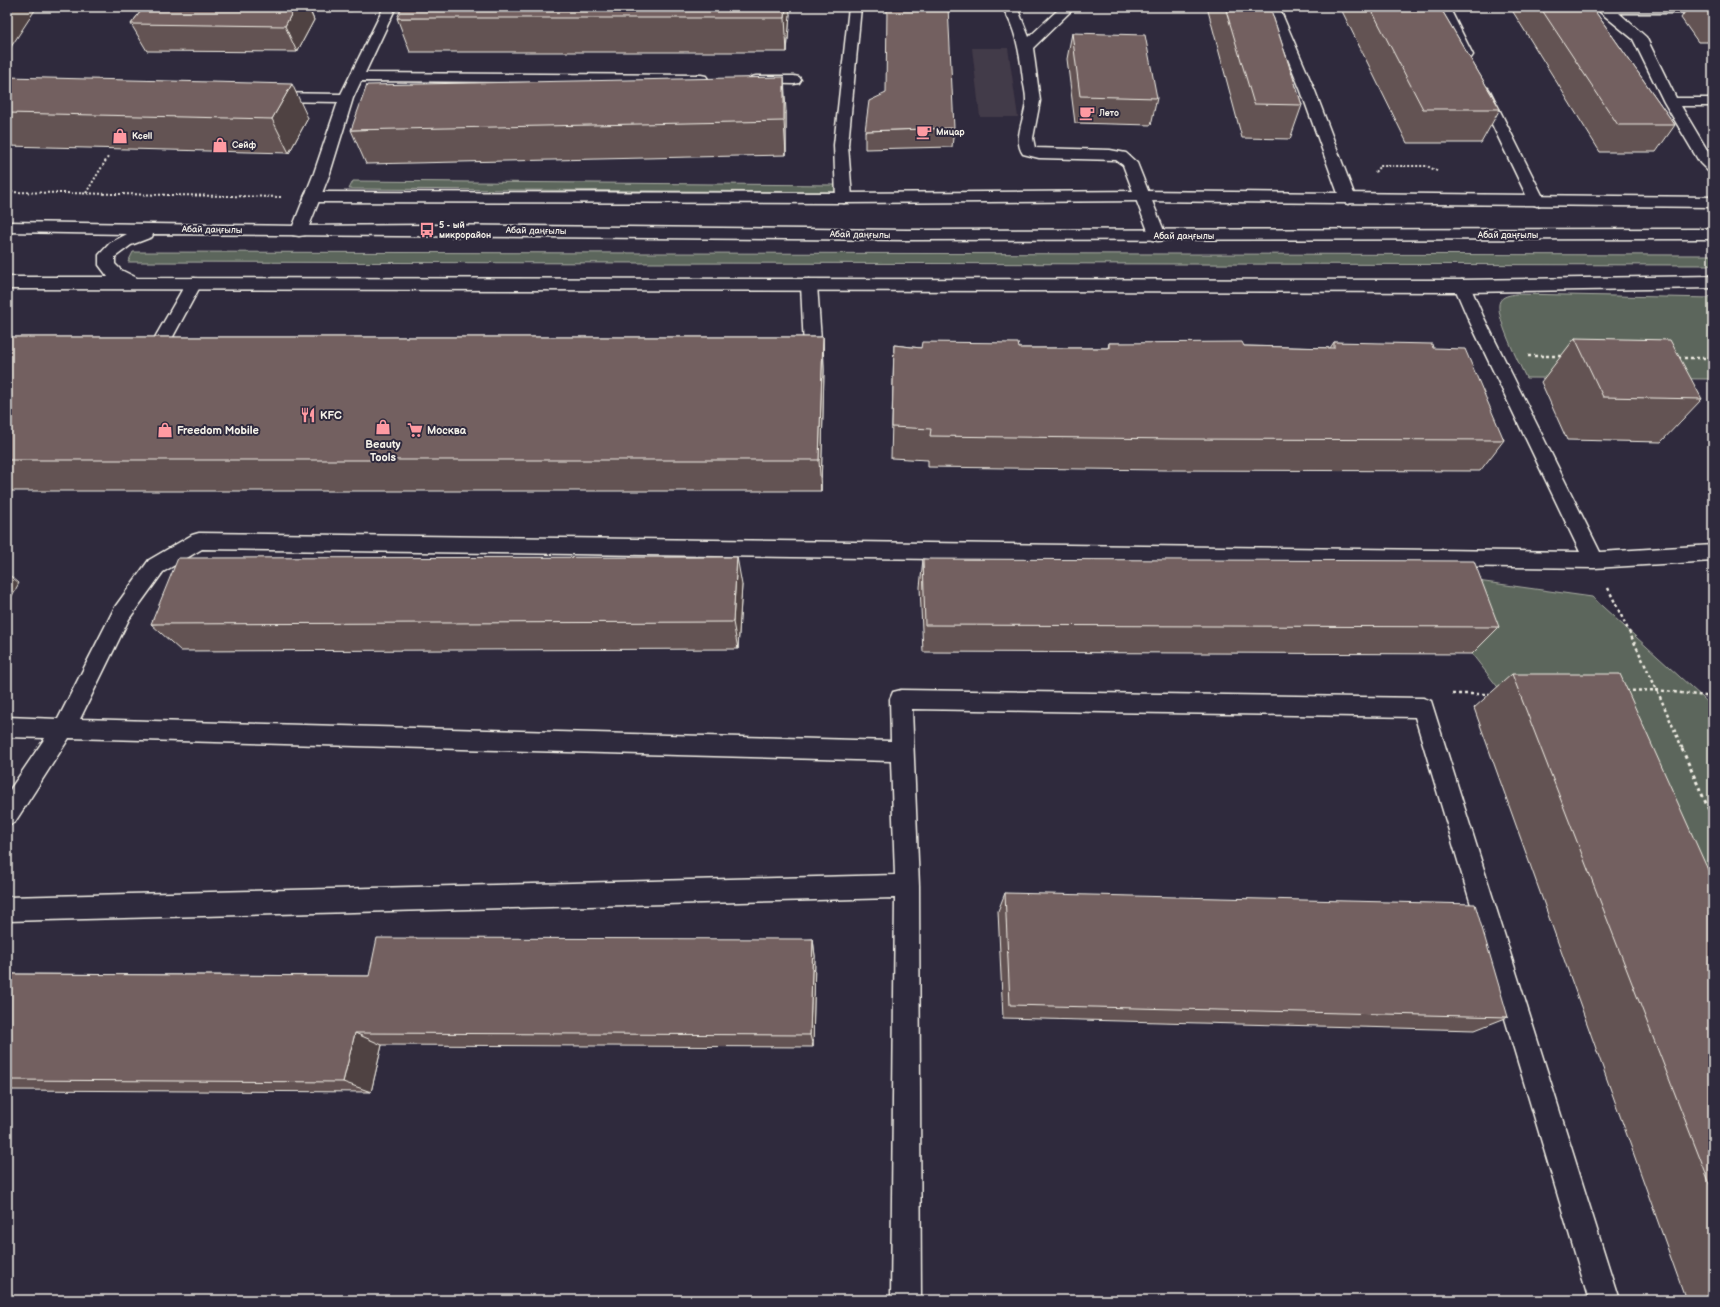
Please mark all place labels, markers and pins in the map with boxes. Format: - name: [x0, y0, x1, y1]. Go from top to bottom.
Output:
- cafe icon: Лето: [1078, 104, 1096, 122]
- place label: Лето: [1098, 108, 1119, 119]
- cafe icon: Мицар: [915, 123, 933, 141]
- shop icon: Kcell: [111, 127, 129, 145]
- place label: Мицар: [936, 127, 965, 138]
- place label: Kcell: [132, 131, 152, 142]
- shop icon: Сейф: [211, 136, 229, 154]
- place label: Сейф: [232, 140, 256, 151]
- place label: 5 - ый микрорайон: [439, 220, 491, 241]
- bus stop icon: 5 - ый микрорайон: [418, 221, 436, 239]
- restaurant icon: KFC: [299, 406, 317, 424]
- place label: KFC: [320, 409, 342, 422]
- shop icon: Beauty Tools: [374, 418, 392, 436]
- shop icon: Freedom Mobile: [156, 421, 174, 439]
- supermarket icon: Москва: [406, 421, 424, 439]
- place label: Freedom Mobile: [177, 424, 259, 437]
- place label: Москва: [427, 424, 467, 437]
- place label: Beauty Tools: [365, 438, 401, 464]

